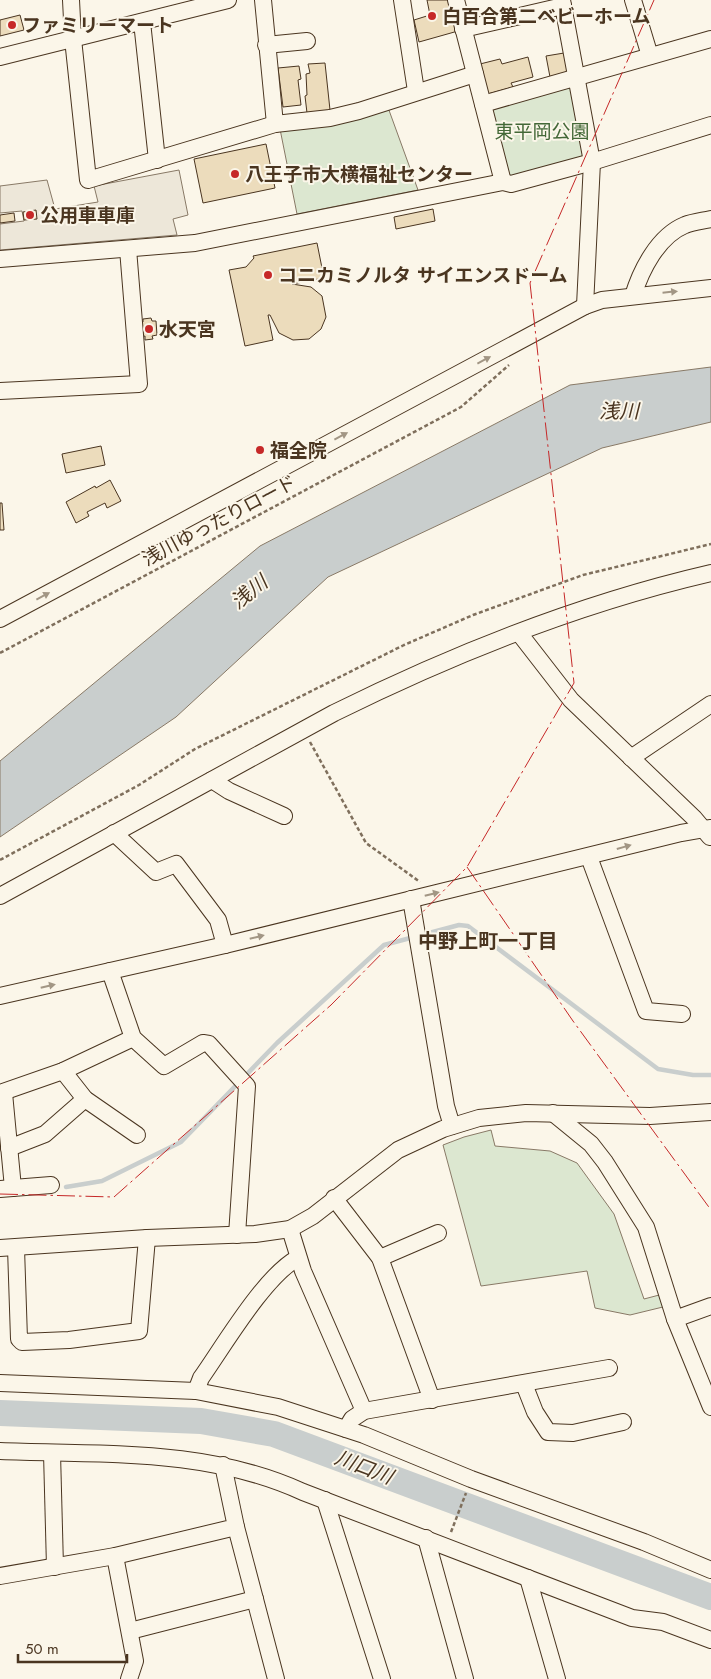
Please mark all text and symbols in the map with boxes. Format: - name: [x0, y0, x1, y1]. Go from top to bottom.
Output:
- place label: 白百合第二ベビーホーム: [442, 3, 650, 30]
- marker: 白百合第二ベビーホーム: [426, 10, 438, 22]
- place label: ファミリーマート: [22, 12, 174, 39]
- marker: ファミリーマート: [6, 19, 18, 31]
- park label: 東平岡公園: [494, 118, 590, 145]
- place label: 八王子市大横福祉センター: [245, 161, 473, 188]
- marker: 八王子市大横福祉センター: [229, 168, 241, 180]
- place label: 公用車車庫: [40, 202, 135, 229]
- marker: 公用車車庫: [24, 209, 36, 221]
- place label: コニカミノルタ サイエンスドーム: [278, 262, 568, 289]
- marker: コニカミノルタ サイエンスドーム: [262, 269, 274, 281]
- one-way arrow: [662, 288, 678, 296]
- place label: 水天宮: [159, 316, 216, 343]
- marker: 水天宮: [143, 323, 155, 335]
- one-way arrow: [477, 356, 491, 364]
- water label: 浅川: [599, 397, 641, 426]
- one-way arrow: [334, 432, 347, 441]
- place label: 福全院: [270, 437, 327, 464]
- marker: 福全院: [254, 444, 266, 456]
- street label: 浅川ゆったりロード: [137, 468, 301, 573]
- water label: 浅川: [225, 567, 276, 616]
- one-way arrow: [36, 592, 50, 600]
- one-way arrow: [616, 843, 631, 851]
- one-way arrow: [424, 890, 439, 898]
- district label: 中野上町一丁目: [418, 927, 558, 956]
- one-way arrow: [249, 933, 264, 941]
- one-way arrow: [40, 982, 55, 990]
- water label: 川口川: [331, 1443, 399, 1492]
- scale bar: [18, 1632, 126, 1664]
- text: 50 m: [25, 1638, 59, 1660]

